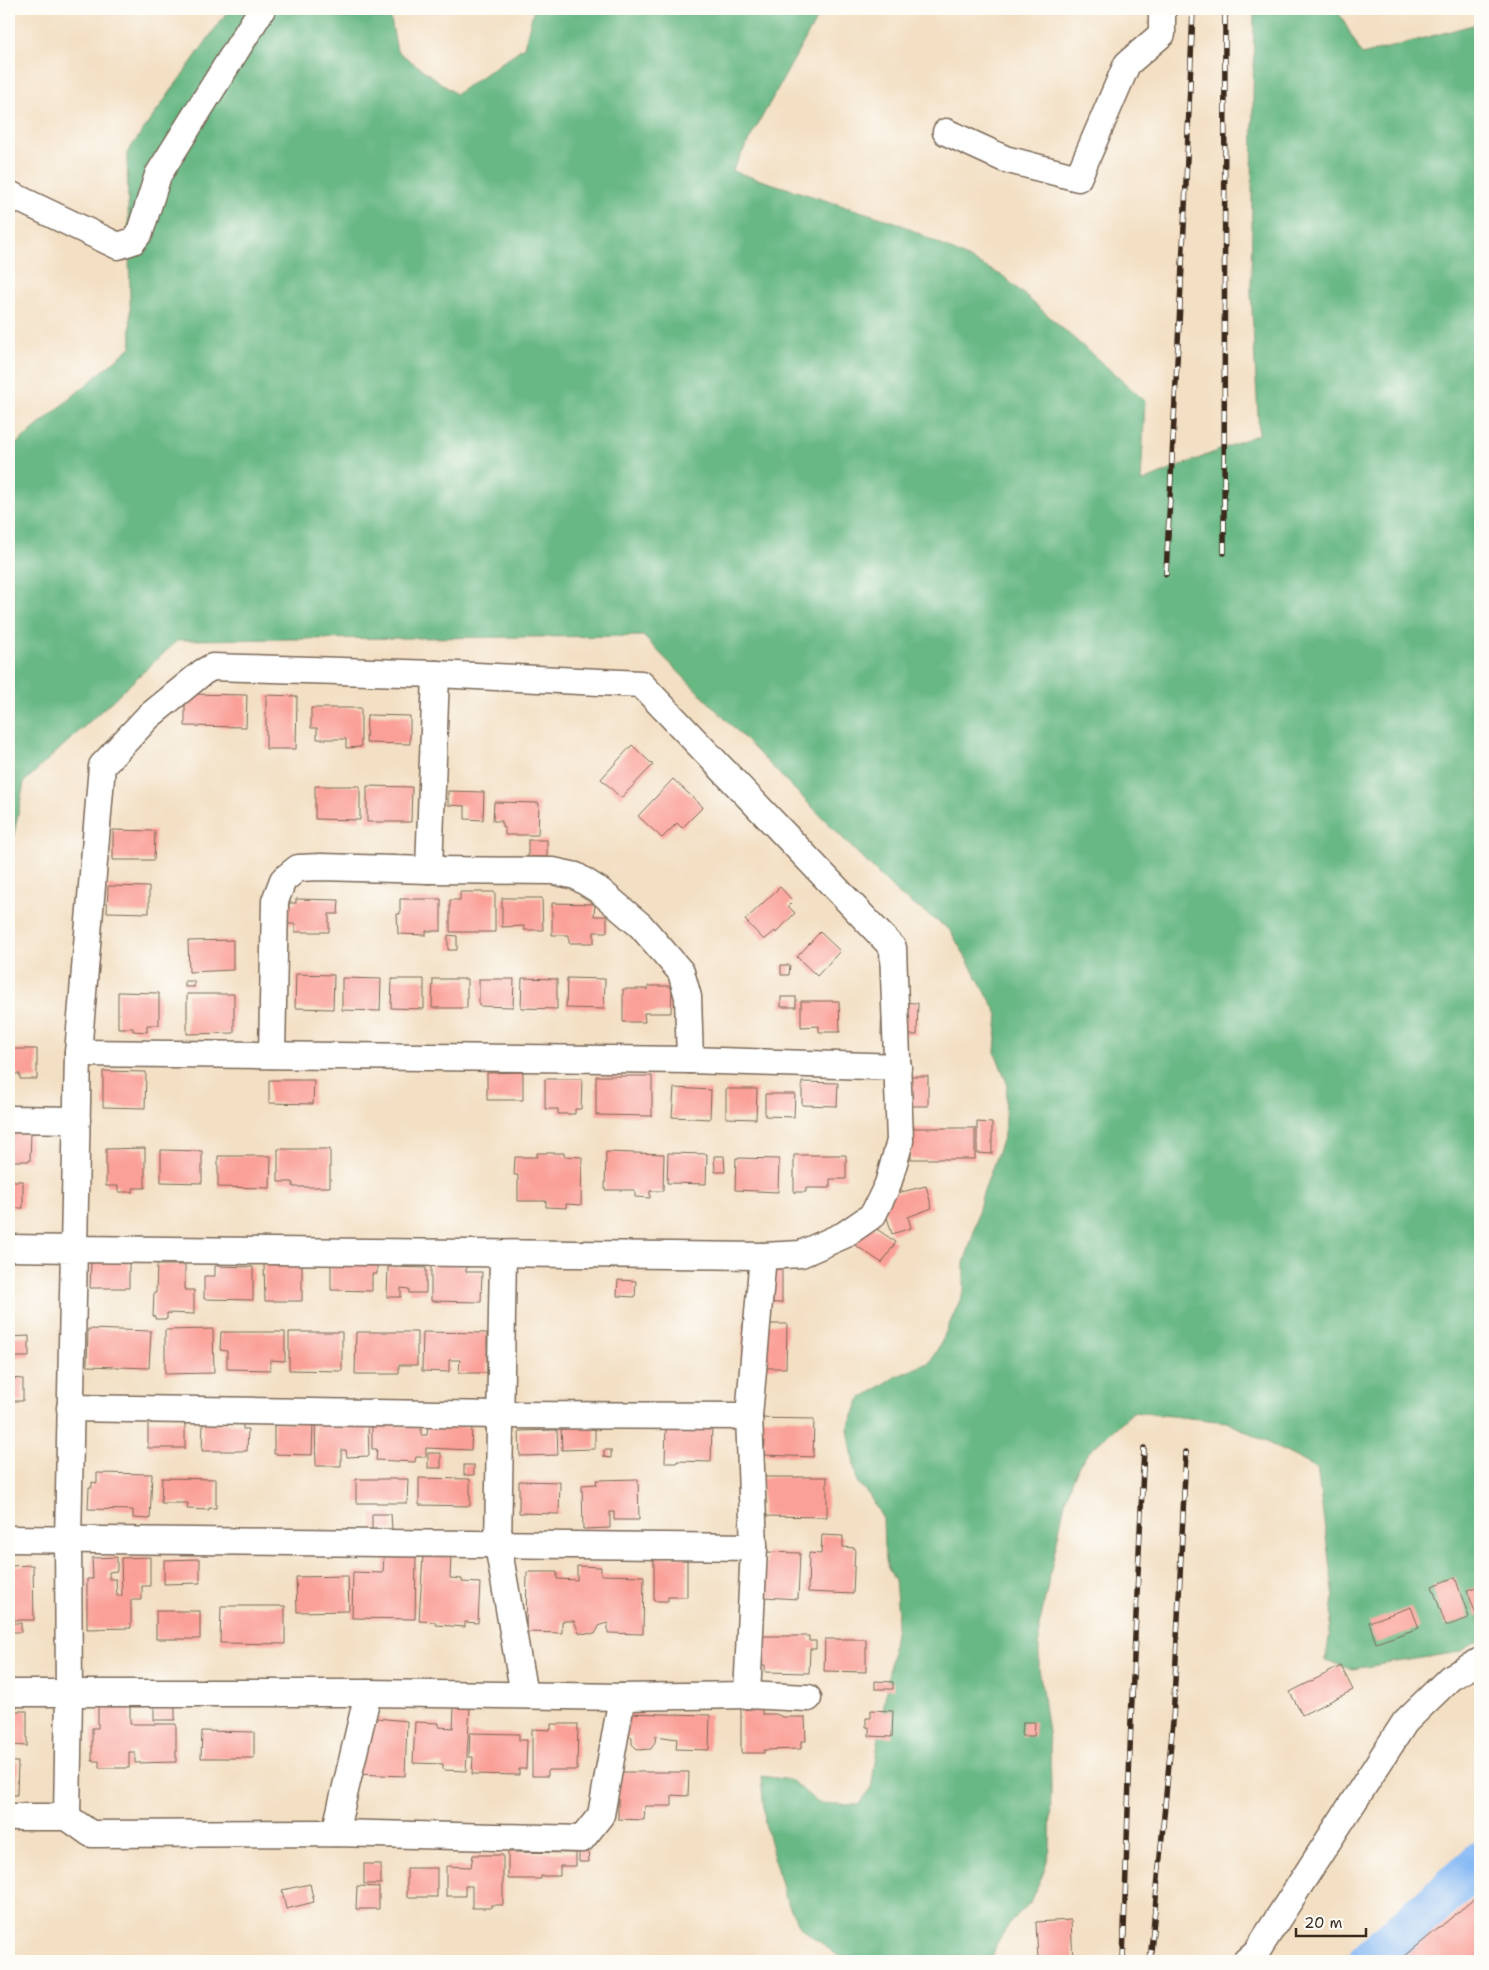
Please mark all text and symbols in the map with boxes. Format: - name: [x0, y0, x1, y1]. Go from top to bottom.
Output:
- scale bar: [1296, 1905, 1366, 1937]
- text: 20 m: [1304, 1913, 1343, 1933]

